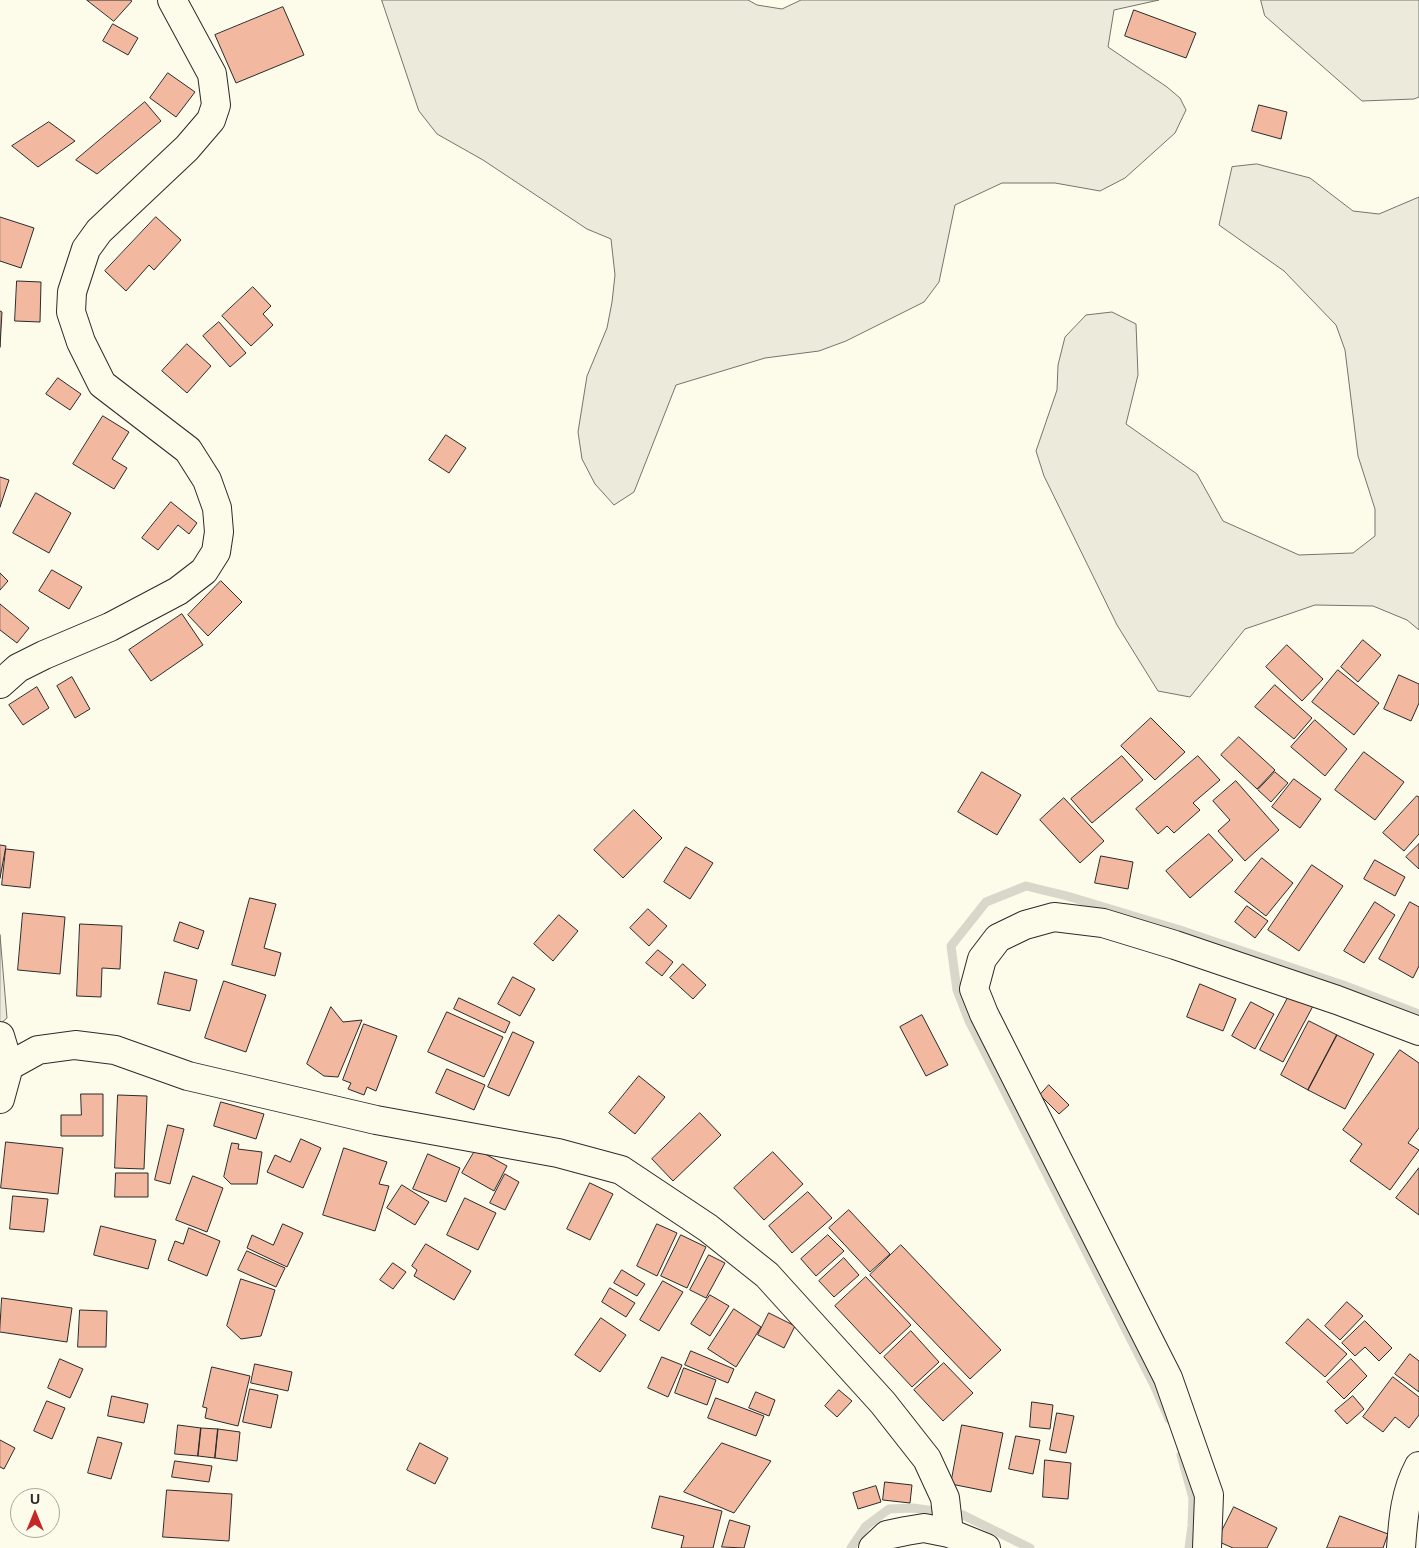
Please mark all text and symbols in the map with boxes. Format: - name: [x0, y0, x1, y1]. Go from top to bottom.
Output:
- north arrow: [10, 1488, 60, 1538]
- text: U: [30, 1491, 40, 1507]

